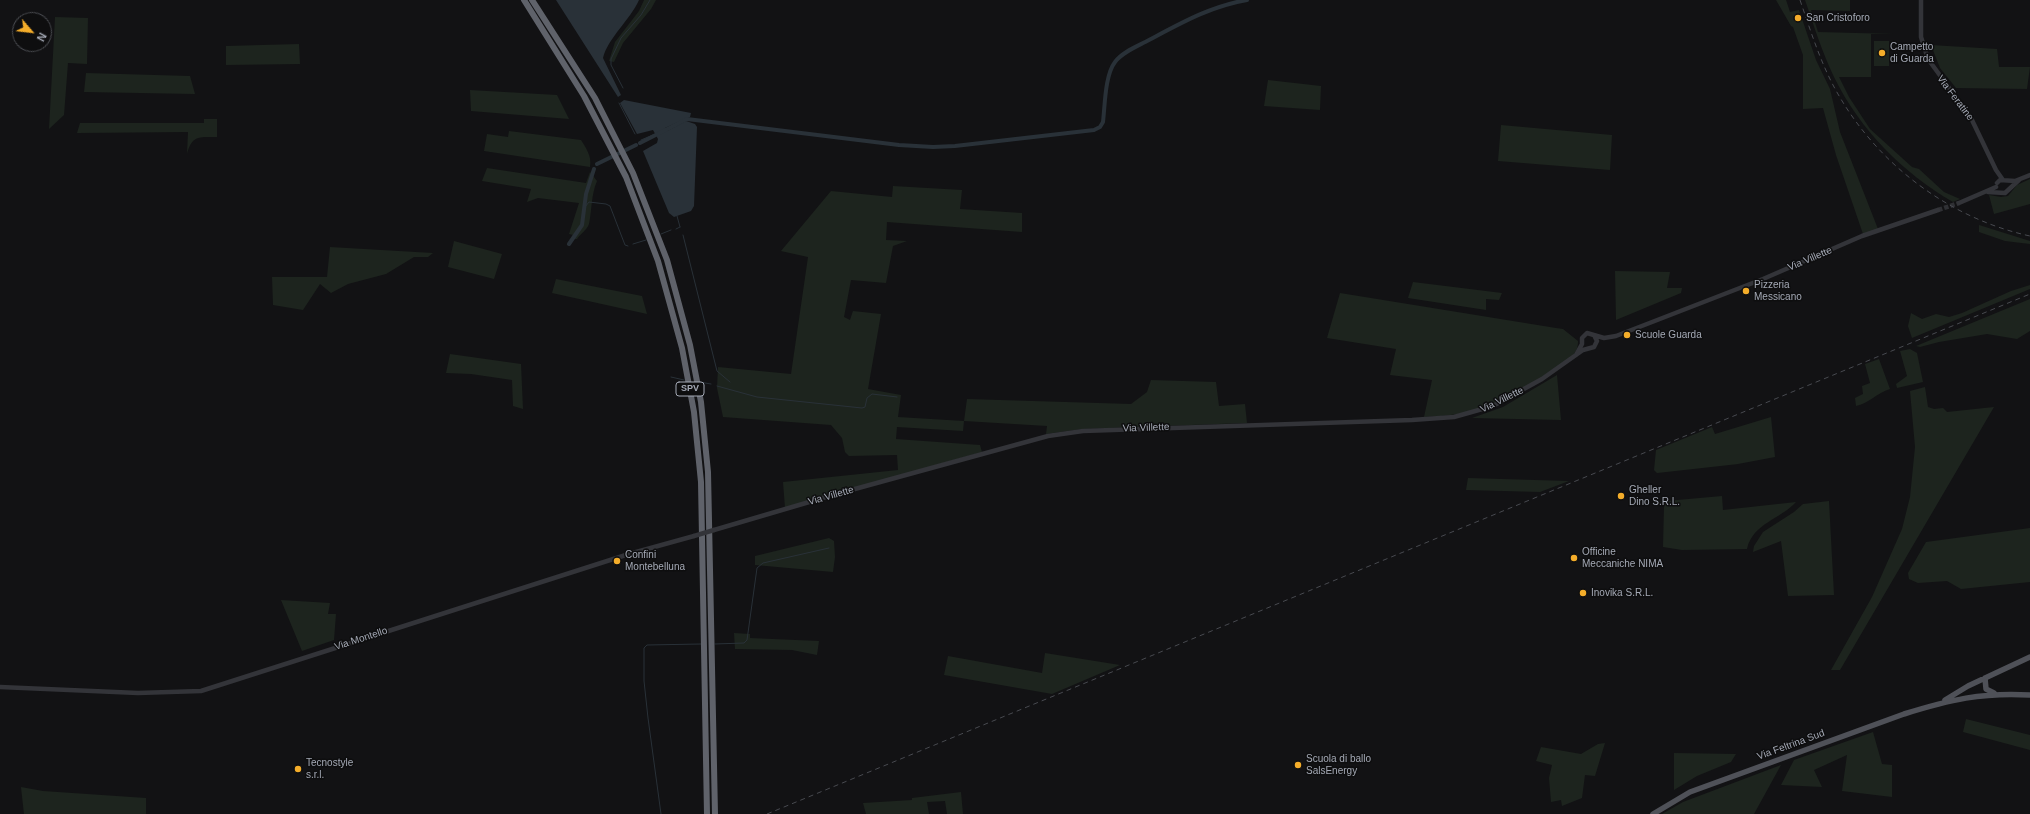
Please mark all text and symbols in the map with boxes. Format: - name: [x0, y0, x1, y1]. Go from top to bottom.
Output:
- north arrow: [12, 12, 52, 52]
- place label: San Cristoforo: [1806, 12, 1870, 24]
- marker: San Cristoforo: [1793, 13, 1803, 23]
- text: N: [35, 31, 49, 43]
- place label: Campetto di Guarda: [1890, 41, 1934, 64]
- marker: Campetto di Guarda: [1877, 48, 1887, 58]
- street label: Via Feratine: [1934, 73, 1976, 123]
- street label: Via Villette: [1786, 244, 1834, 274]
- place label: Pizzeria Messicano: [1754, 279, 1802, 302]
- marker: Pizzeria Messicano: [1741, 286, 1751, 296]
- place label: Scuole Guarda: [1635, 329, 1702, 341]
- marker: Scuole Guarda: [1622, 330, 1632, 340]
- road number: SPV: [676, 382, 704, 396]
- street label: Via Villette: [1478, 384, 1526, 416]
- street label: Via Villette: [1122, 421, 1170, 435]
- street label: Via Villette: [807, 484, 855, 508]
- place label: Gheller Dino S.R.L.: [1629, 484, 1680, 508]
- marker: Gheller Dino S.R.L.: [1616, 491, 1626, 501]
- place label: Officine Meccaniche NIMA: [1582, 546, 1663, 570]
- place label: Confini Montebelluna: [625, 549, 685, 572]
- marker: Officine Meccaniche NIMA: [1569, 553, 1579, 563]
- marker: Confini Montebelluna: [612, 556, 622, 566]
- place label: Inovika S.R.L.: [1591, 587, 1653, 599]
- marker: Inovika S.R.L.: [1578, 588, 1588, 598]
- street label: Via Montello: [333, 625, 389, 653]
- street label: Via Feltrina Sud: [1756, 727, 1826, 763]
- place label: Scuola di ballo SalsEnergy: [1306, 753, 1371, 776]
- place label: Tecnostyle s.r.l.: [306, 757, 353, 780]
- marker: Scuola di ballo SalsEnergy: [1293, 760, 1303, 770]
- marker: Tecnostyle s.r.l.: [293, 764, 303, 774]

